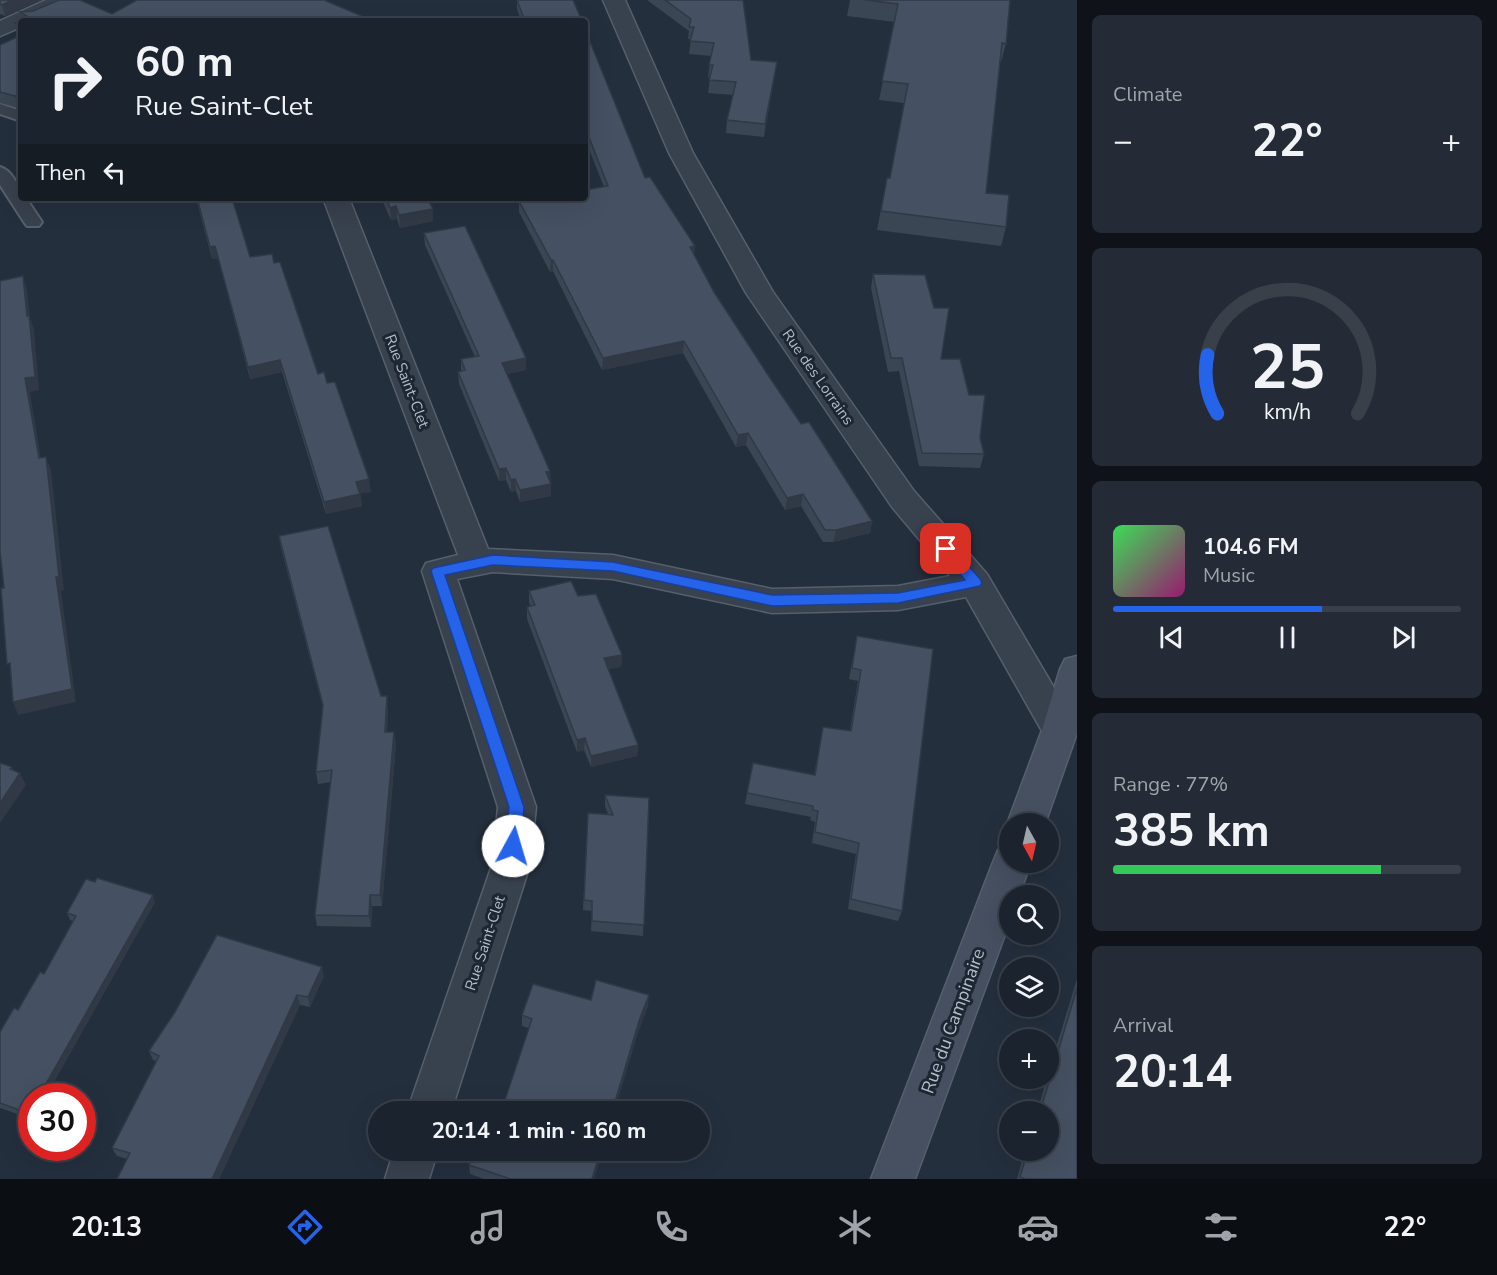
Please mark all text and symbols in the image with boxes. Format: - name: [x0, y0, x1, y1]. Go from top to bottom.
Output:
- text: 60 m: [135, 34, 234, 91]
- icon: right: [36, 42, 114, 120]
- text: Climate: [1113, 81, 1182, 108]
- text: Rue Saint-Clet: [135, 88, 312, 125]
- text: 22°: [1251, 111, 1323, 172]
- text: −: [1113, 119, 1133, 164]
- text: +: [1441, 119, 1461, 164]
- icon: left: [98, 156, 131, 189]
- text: Then: [36, 158, 86, 188]
- street label: Rue des Lorrains: [778, 325, 858, 429]
- text: 25: [1250, 325, 1324, 410]
- street label: Rue Saint-Clet: [380, 331, 434, 431]
- text: km/h: [1263, 397, 1311, 427]
- pin: [920, 523, 971, 574]
- icon: arrive: [929, 532, 962, 565]
- text: 104.6 FM: [1203, 532, 1299, 562]
- text: Music: [1203, 562, 1255, 589]
- icon: previous: [1155, 621, 1188, 654]
- icon: pause: [1271, 621, 1304, 654]
- icon: next: [1387, 621, 1420, 654]
- text: Range · 77%: [1113, 771, 1228, 798]
- text: 385 km: [1113, 801, 1270, 862]
- north arrow: [999, 813, 1059, 873]
- map controls: [999, 813, 1059, 1161]
- position arrow: [481, 814, 545, 878]
- button: search: [999, 885, 1059, 945]
- street label: Rue Saint-Clet: [460, 892, 510, 993]
- street label: Rue du Campinaire: [916, 945, 990, 1097]
- button: layers: [999, 957, 1059, 1017]
- text: Arrival: [1113, 1012, 1173, 1039]
- button: +: [999, 1029, 1059, 1089]
- text: 20:14: [1113, 1042, 1232, 1103]
- speed limit sign: 30: [18, 1083, 96, 1161]
- button: −: [999, 1101, 1059, 1161]
- text: 20:14 · 1 min · 160 m: [432, 1116, 646, 1146]
- icon: directions: [284, 1206, 326, 1248]
- icon: music: [467, 1206, 509, 1248]
- icon: phone: [650, 1206, 692, 1248]
- icon: climate: [834, 1206, 876, 1248]
- icon: car: [1017, 1206, 1059, 1248]
- icon: filters: [1200, 1206, 1242, 1248]
- text: 20:13: [71, 1209, 142, 1246]
- text: 22°: [1384, 1209, 1426, 1246]

